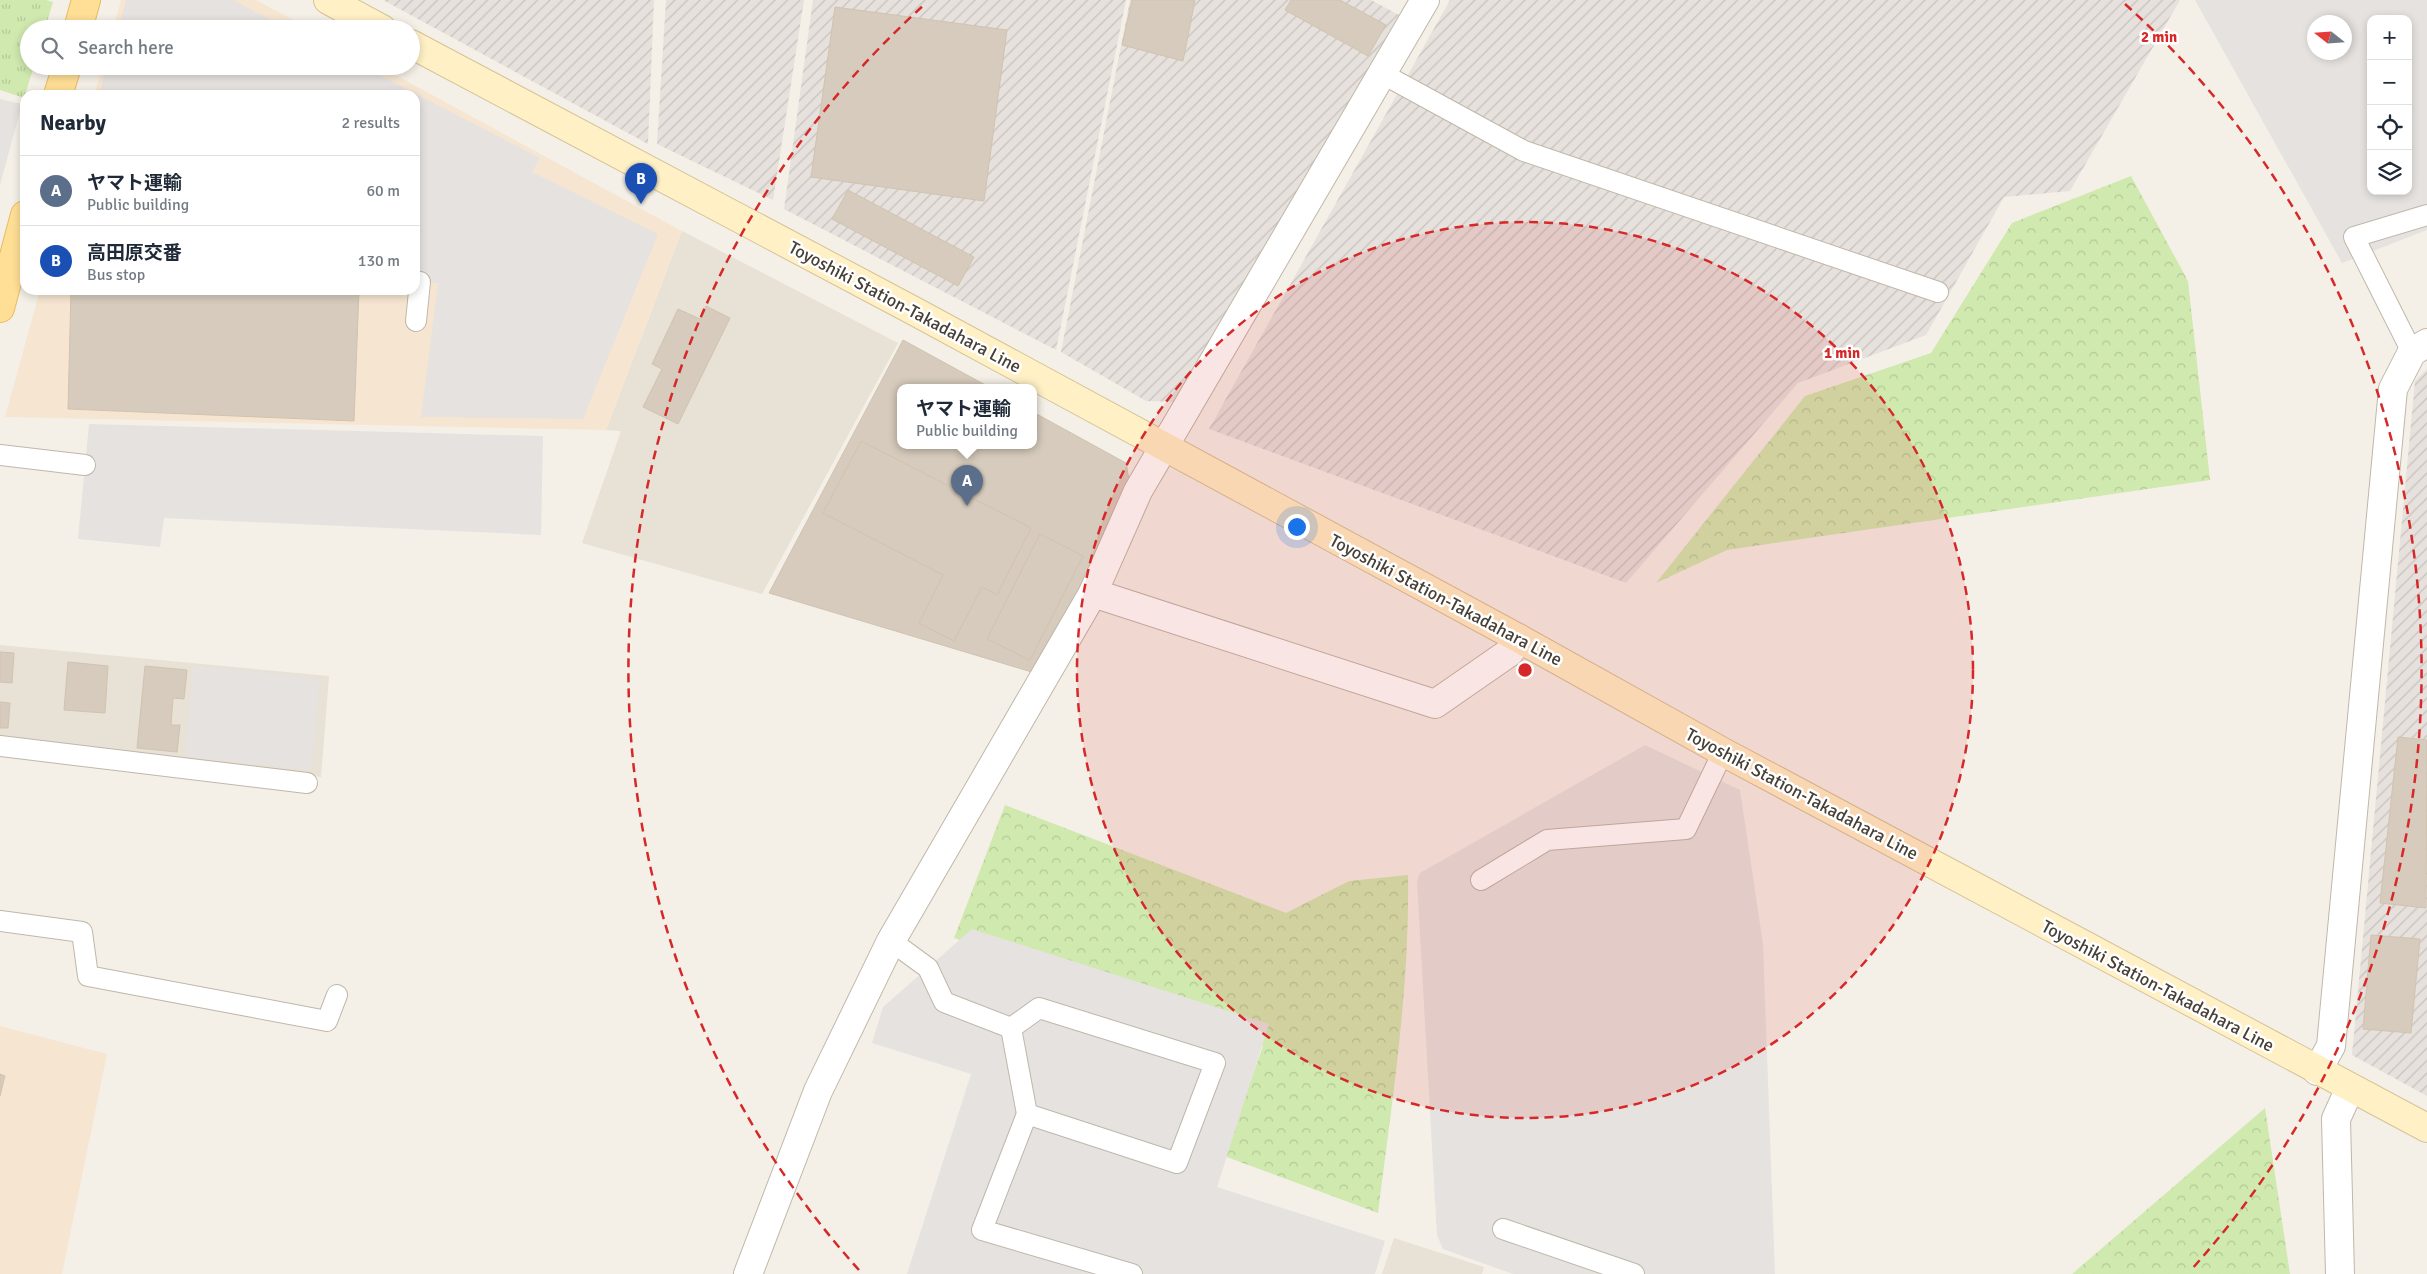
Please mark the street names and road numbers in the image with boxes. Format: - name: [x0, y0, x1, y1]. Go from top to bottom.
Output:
- street label: Toyoshiki Station-Takadahara Line: [785, 236, 1025, 378]
- street label: Toyoshiki Station-Takadahara Line: [1326, 529, 1566, 671]
- street label: Toyoshiki Station-Takadahara Line: [1682, 723, 1922, 865]
- street label: Toyoshiki Station-Takadahara Line: [2038, 915, 2278, 1057]

